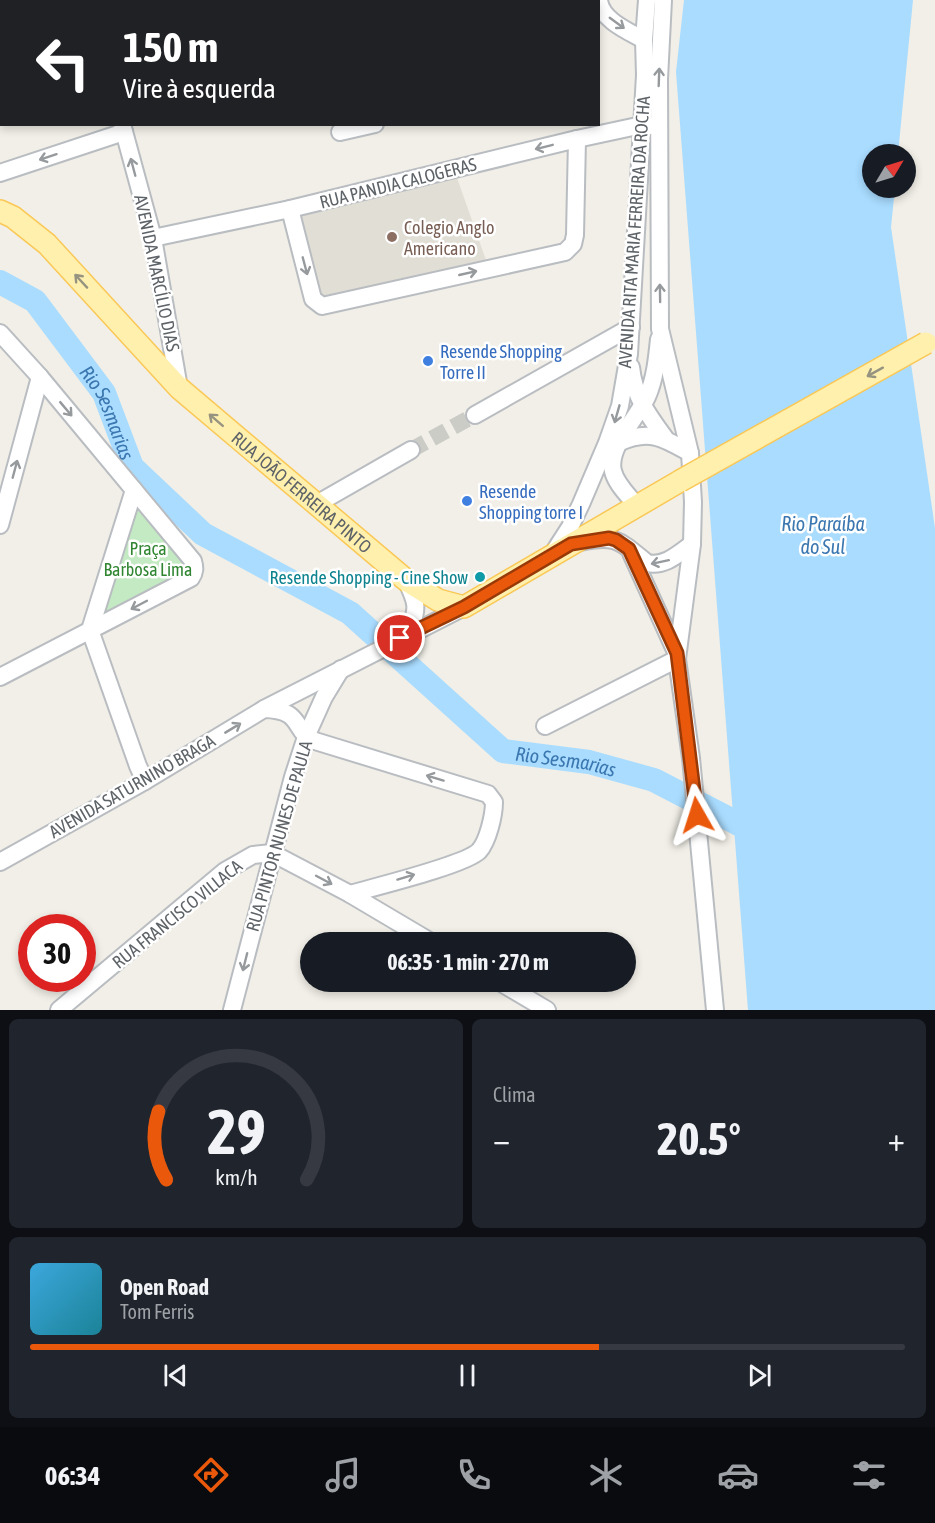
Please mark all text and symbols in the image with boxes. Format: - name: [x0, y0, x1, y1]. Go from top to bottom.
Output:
- one-way arrow: [609, 17, 625, 30]
- text: 150 m: [123, 23, 218, 71]
- icon: left: [24, 24, 102, 102]
- one-way arrow: [654, 67, 665, 87]
- text: Vire à esquerda: [123, 73, 276, 104]
- street label: AVENIDA RITA MARIA FERREIRA DA ROCHA: [614, 95, 654, 369]
- one-way arrow: [534, 142, 553, 154]
- north arrow: [862, 144, 916, 198]
- map controls: [862, 144, 916, 198]
- one-way arrow: [39, 152, 58, 163]
- street label: RUA PANDIA CALOGERAS: [317, 153, 479, 213]
- one-way arrow: [127, 158, 139, 177]
- street label: AVENIDA MARCÍLIO DIAS: [130, 193, 184, 354]
- place label: Colegio Anglo Americano: [404, 217, 494, 259]
- marker: Colegio Anglo Americano: [385, 230, 399, 244]
- one-way arrow: [299, 256, 311, 275]
- one-way arrow: [458, 267, 477, 279]
- one-way arrow: [73, 273, 88, 288]
- one-way arrow: [654, 283, 665, 303]
- place label: Resende Shopping Torre II: [440, 341, 562, 383]
- marker: Resende Shopping Torre II: [421, 354, 435, 368]
- water label: Rio Sesmarias: [76, 361, 140, 463]
- one-way arrow: [867, 366, 884, 378]
- one-way arrow: [60, 401, 73, 417]
- one-way arrow: [611, 404, 622, 423]
- one-way arrow: [209, 413, 224, 427]
- street label: RUA JOÃO FERREIRA PINTO: [228, 427, 376, 557]
- one-way arrow: [10, 459, 22, 478]
- place label: Resende Shopping torre I: [479, 481, 583, 523]
- marker: Resende Shopping torre I: [460, 494, 474, 508]
- water label: Rio Paraíba do Sul: [781, 512, 865, 558]
- park label: Praça Barbosa Lima: [104, 538, 192, 580]
- one-way arrow: [651, 557, 671, 568]
- place label: Resende Shopping - Cine Show: [270, 567, 468, 588]
- marker: Resende Shopping - Cine Show: [473, 570, 487, 584]
- one-way arrow: [130, 600, 148, 611]
- pin: [374, 612, 425, 663]
- icon: arrive: [383, 621, 416, 654]
- one-way arrow: [224, 722, 241, 734]
- street label: AVENIDA SATURNINO BRAGA: [45, 730, 219, 842]
- street label: RUA PINTOR NUNES DE PAULA: [242, 738, 316, 934]
- water label: Rio Sesmarias: [514, 741, 619, 780]
- one-way arrow: [426, 772, 445, 783]
- position arrow: [665, 783, 729, 847]
- street label: RUA FRANCISCO VILLACA: [108, 855, 246, 973]
- one-way arrow: [396, 871, 415, 882]
- one-way arrow: [315, 874, 332, 886]
- speed limit sign: 30: [18, 914, 96, 992]
- text: 06:35 · 1 min · 270 m: [387, 949, 549, 975]
- one-way arrow: [238, 952, 250, 971]
- text: Clima: [493, 1083, 536, 1106]
- text: 29: [207, 1096, 265, 1167]
- text: 20.5°: [657, 1113, 741, 1165]
- text: −: [493, 1120, 510, 1158]
- text: +: [888, 1120, 905, 1158]
- text: km/h: [215, 1166, 257, 1191]
- text: Open Road: [120, 1274, 209, 1300]
- text: Tom Ferris: [120, 1300, 194, 1323]
- icon: previous: [159, 1359, 192, 1392]
- icon: pause: [451, 1359, 484, 1392]
- icon: next: [743, 1359, 776, 1392]
- icon: directions: [190, 1454, 232, 1496]
- icon: music: [322, 1454, 364, 1496]
- icon: phone: [453, 1454, 495, 1496]
- icon: climate: [585, 1454, 627, 1496]
- icon: car: [717, 1454, 759, 1496]
- icon: filters: [848, 1454, 890, 1496]
- text: 06:34: [45, 1460, 100, 1491]

